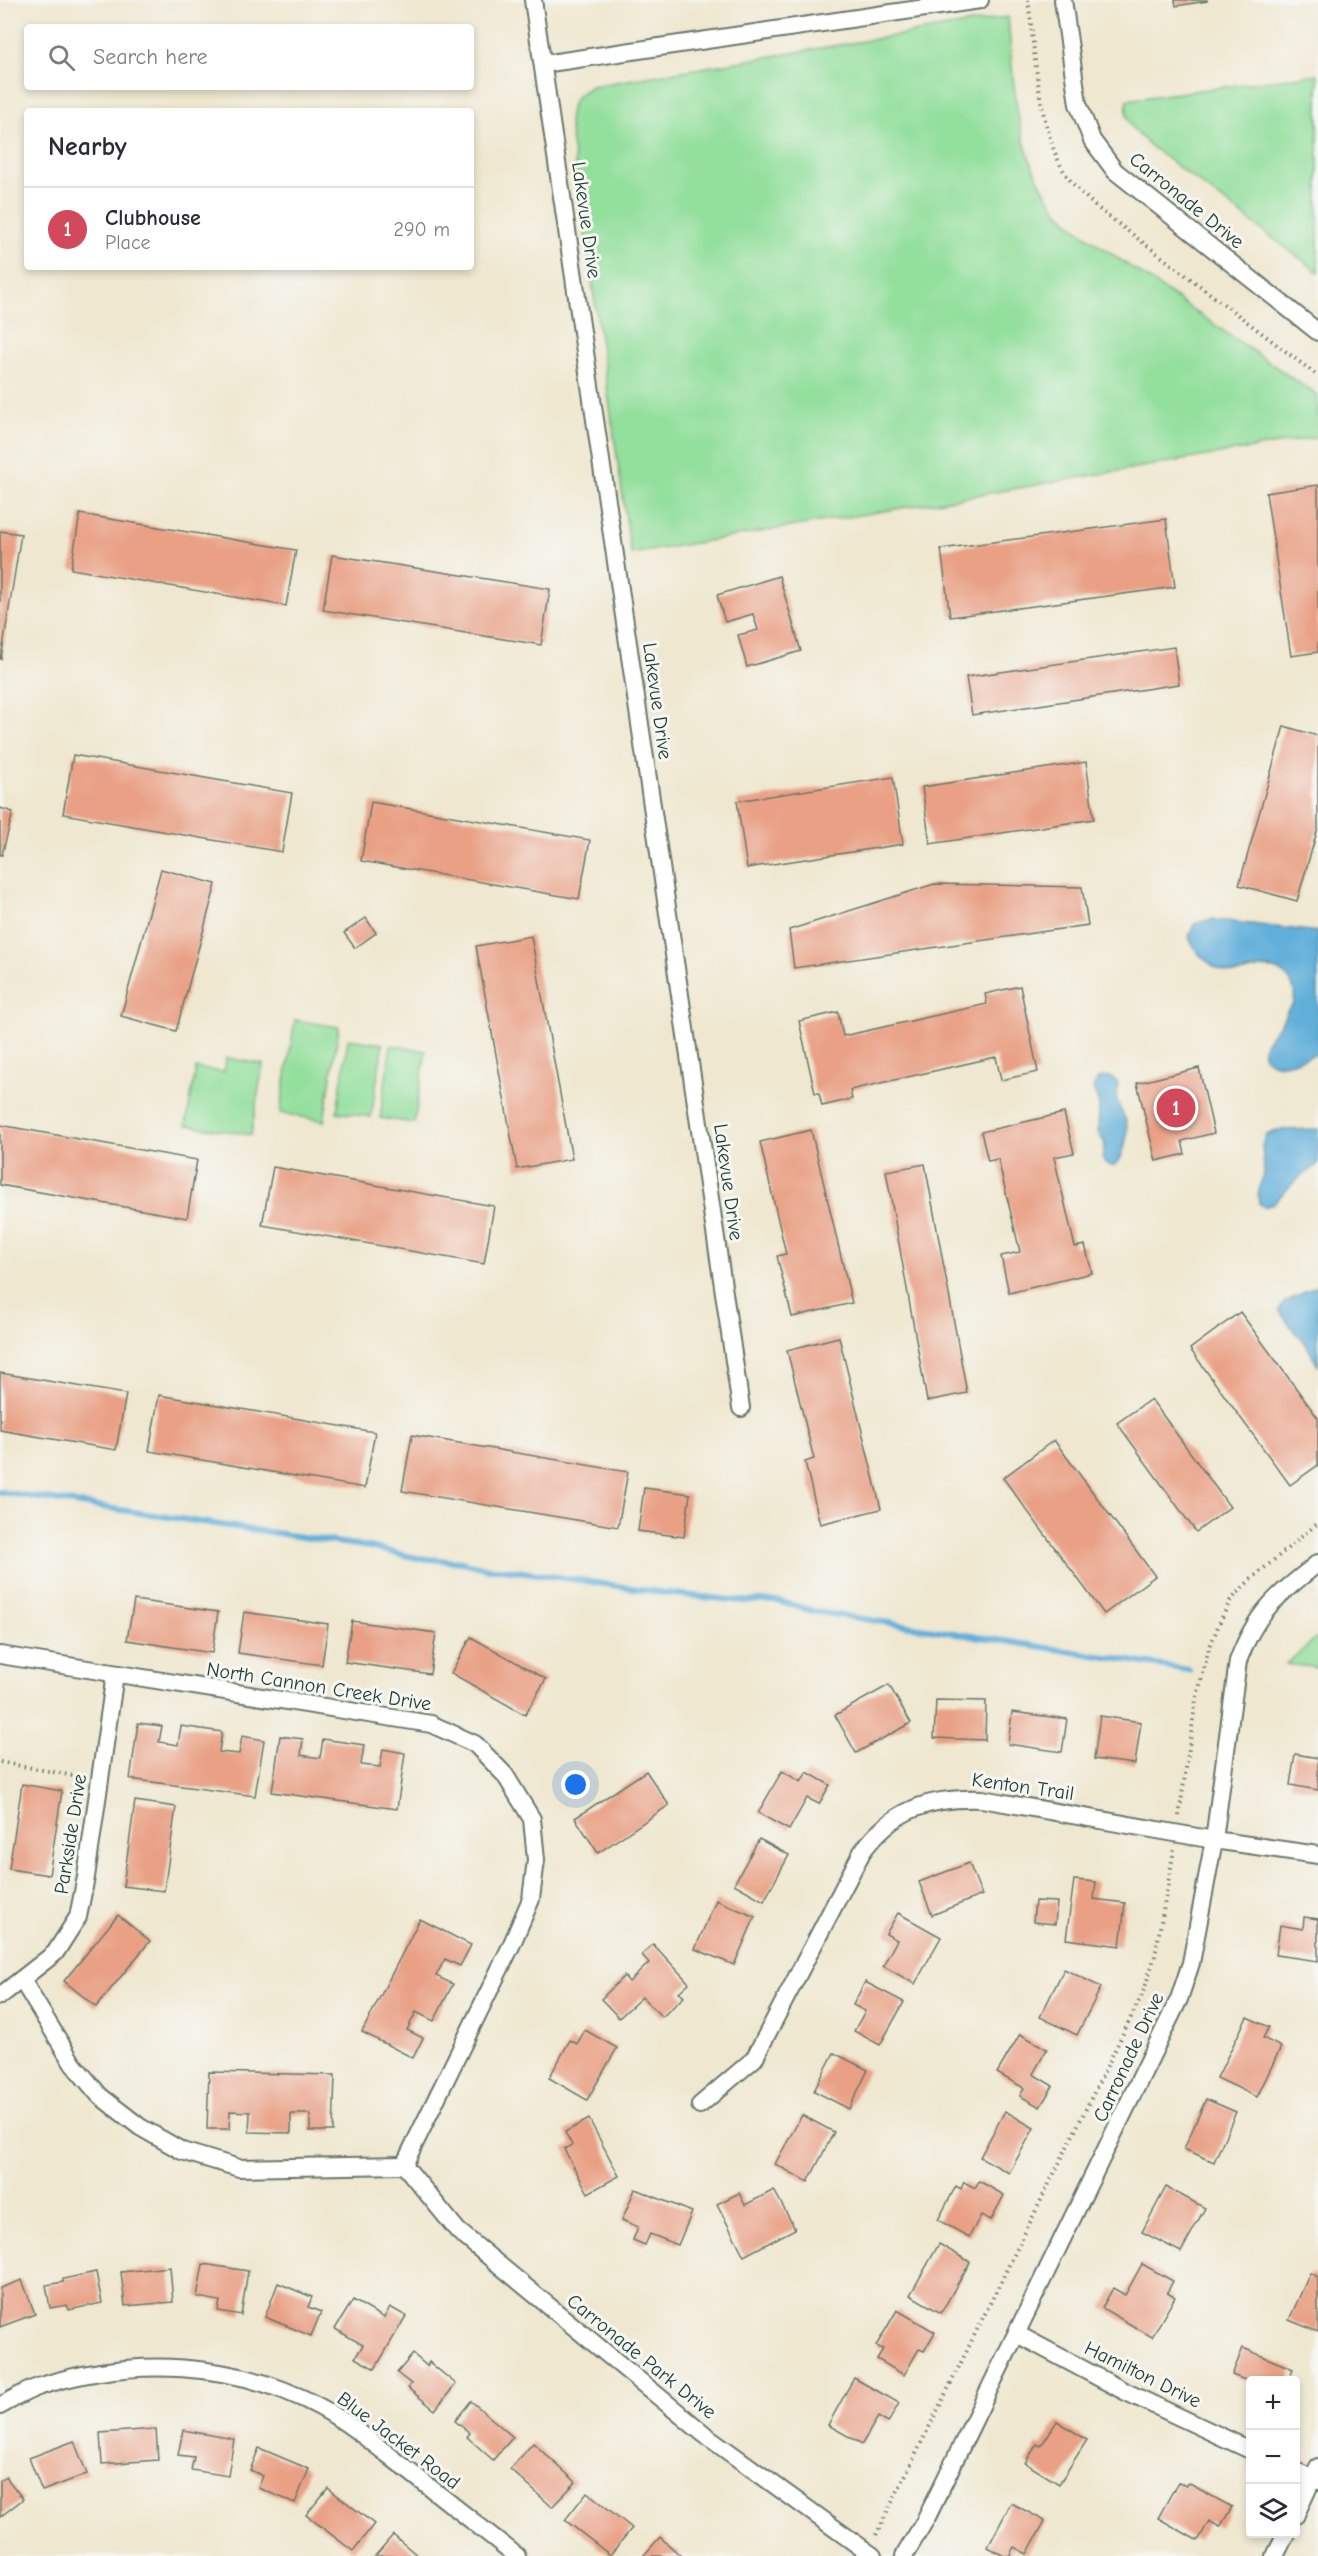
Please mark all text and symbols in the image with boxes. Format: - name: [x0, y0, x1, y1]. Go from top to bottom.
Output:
- search box: [24, 24, 474, 90]
- icon: search: [45, 41, 78, 74]
- text: Search here: [93, 44, 208, 70]
- text: Nearby: [48, 132, 127, 162]
- street label: Carronade Drive: [1125, 147, 1248, 254]
- street label: Lakevue Drive: [567, 160, 606, 280]
- text: Clubhouse: [105, 205, 201, 231]
- text: 1: [64, 218, 71, 241]
- text: 290 m: [394, 218, 450, 241]
- text: Place: [105, 231, 151, 254]
- street label: Lakevue Drive: [638, 641, 677, 761]
- pin: 1: [1156, 1086, 1196, 1130]
- street label: Lakevue Drive: [709, 1122, 748, 1242]
- street label: North Cannon Creek Drive: [205, 1657, 433, 1716]
- street label: Kenton Trail: [970, 1768, 1076, 1805]
- your location: [561, 1770, 590, 1799]
- street label: Parkside Drive: [50, 1772, 91, 1896]
- street label: Carronade Drive: [1088, 1989, 1169, 2126]
- street label: Carronade Park Drive: [562, 2289, 721, 2424]
- street label: Hamilton Drive: [1081, 2336, 1205, 2413]
- map controls: [1246, 2376, 1300, 2538]
- button: +: [1246, 2376, 1300, 2430]
- street label: Blue Jacket Road: [333, 2387, 465, 2494]
- button: −: [1246, 2430, 1300, 2484]
- button: layers: [1246, 2484, 1300, 2538]

